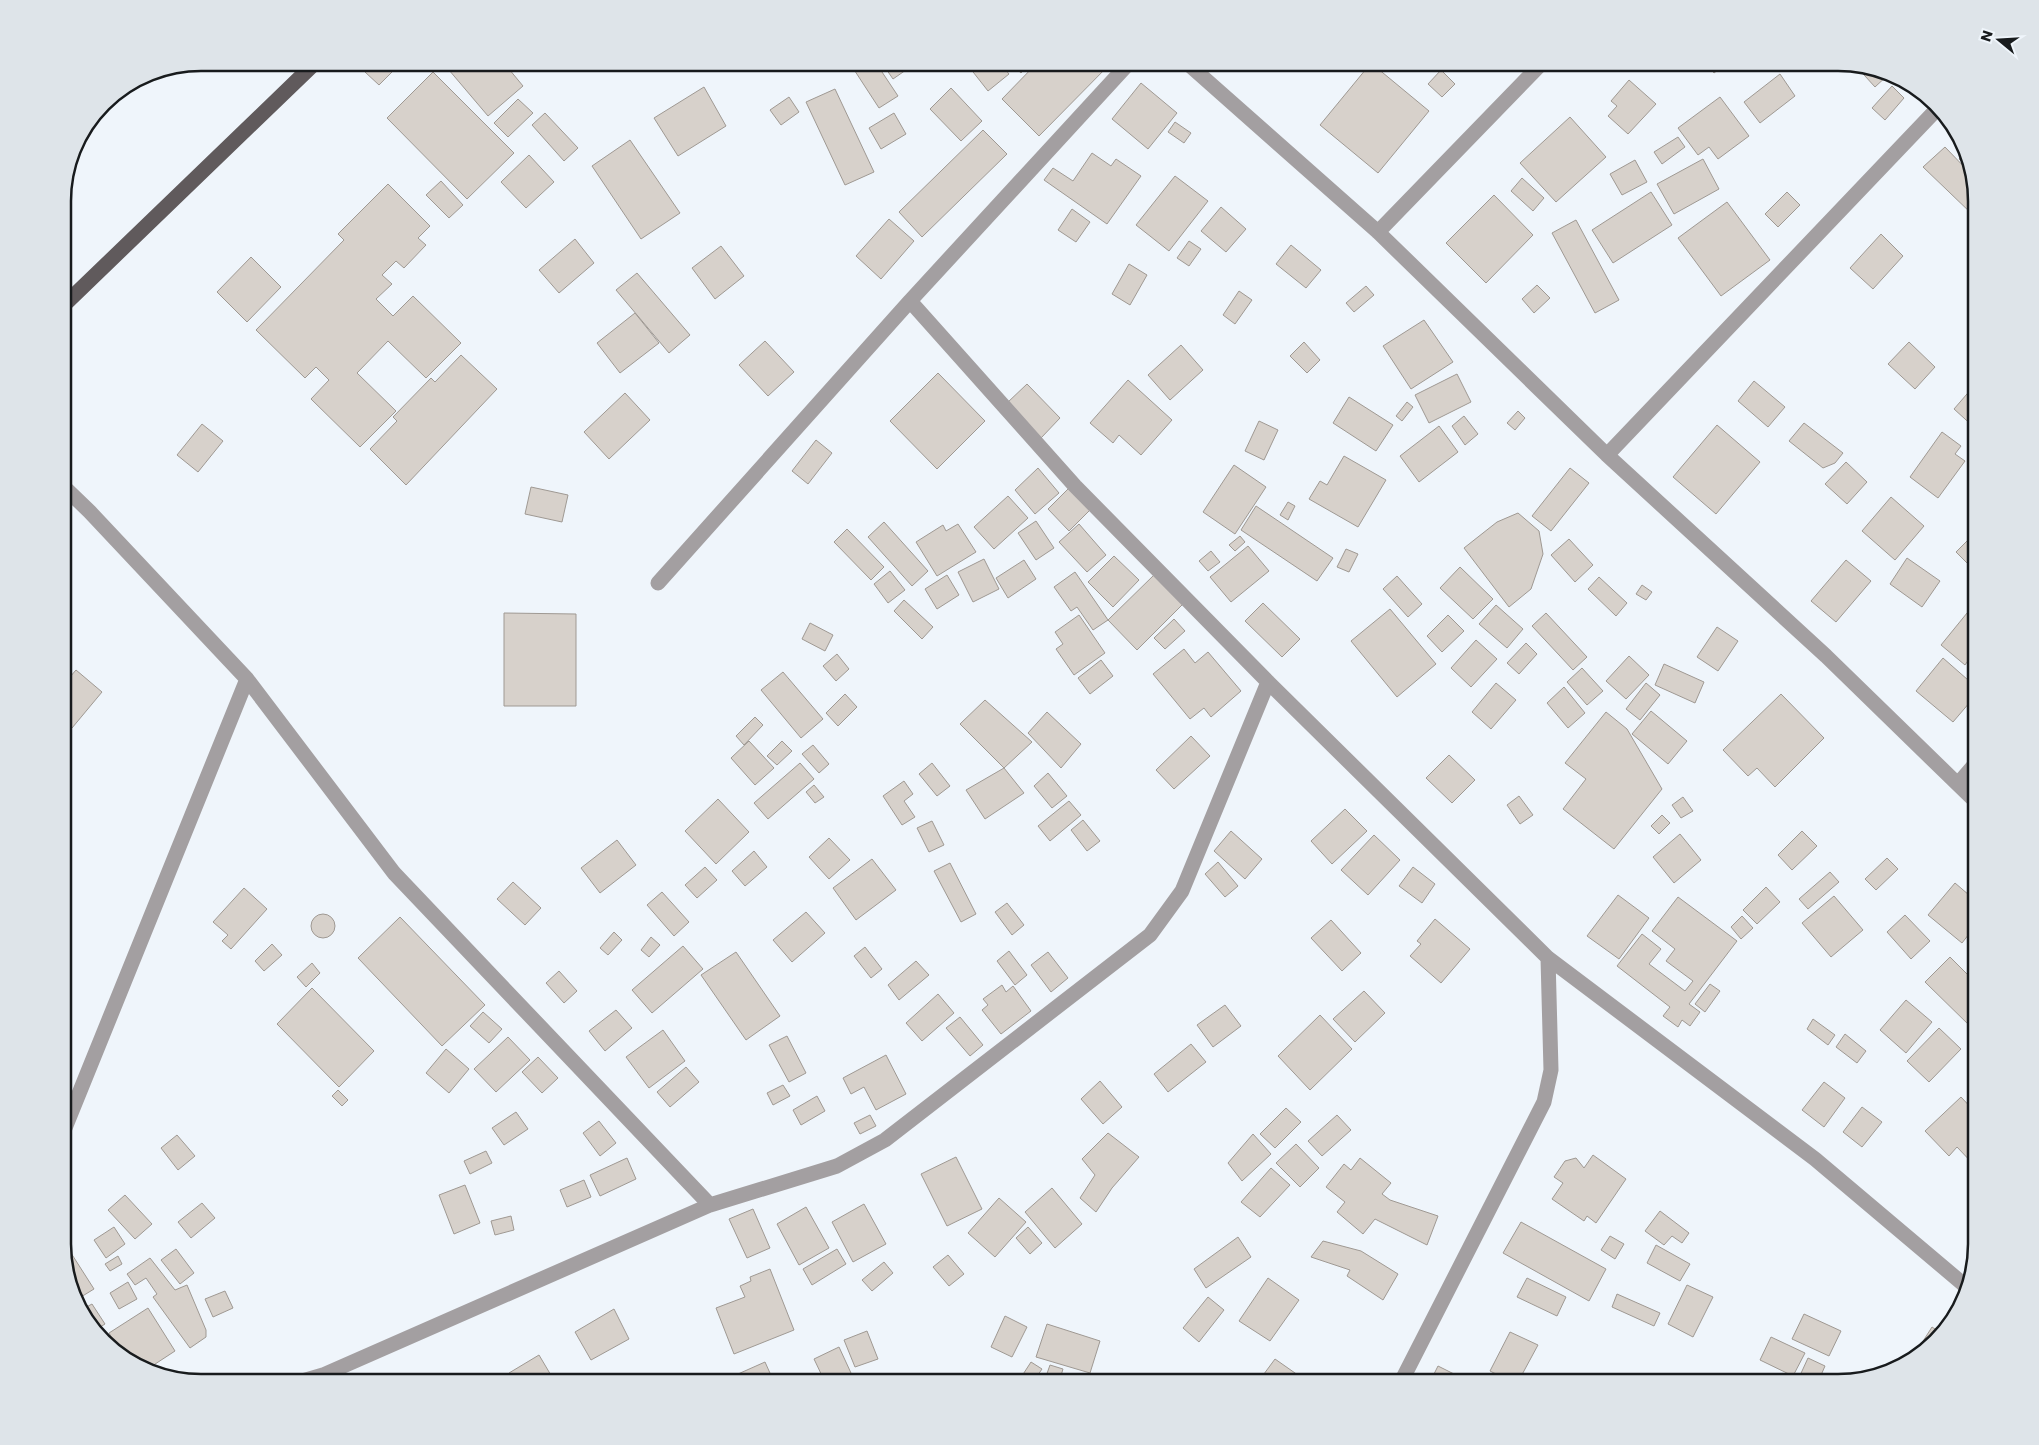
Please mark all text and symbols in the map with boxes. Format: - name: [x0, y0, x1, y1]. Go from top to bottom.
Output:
- north arrow: [1974, 15, 2024, 65]
- text: N: [1975, 28, 1998, 44]

